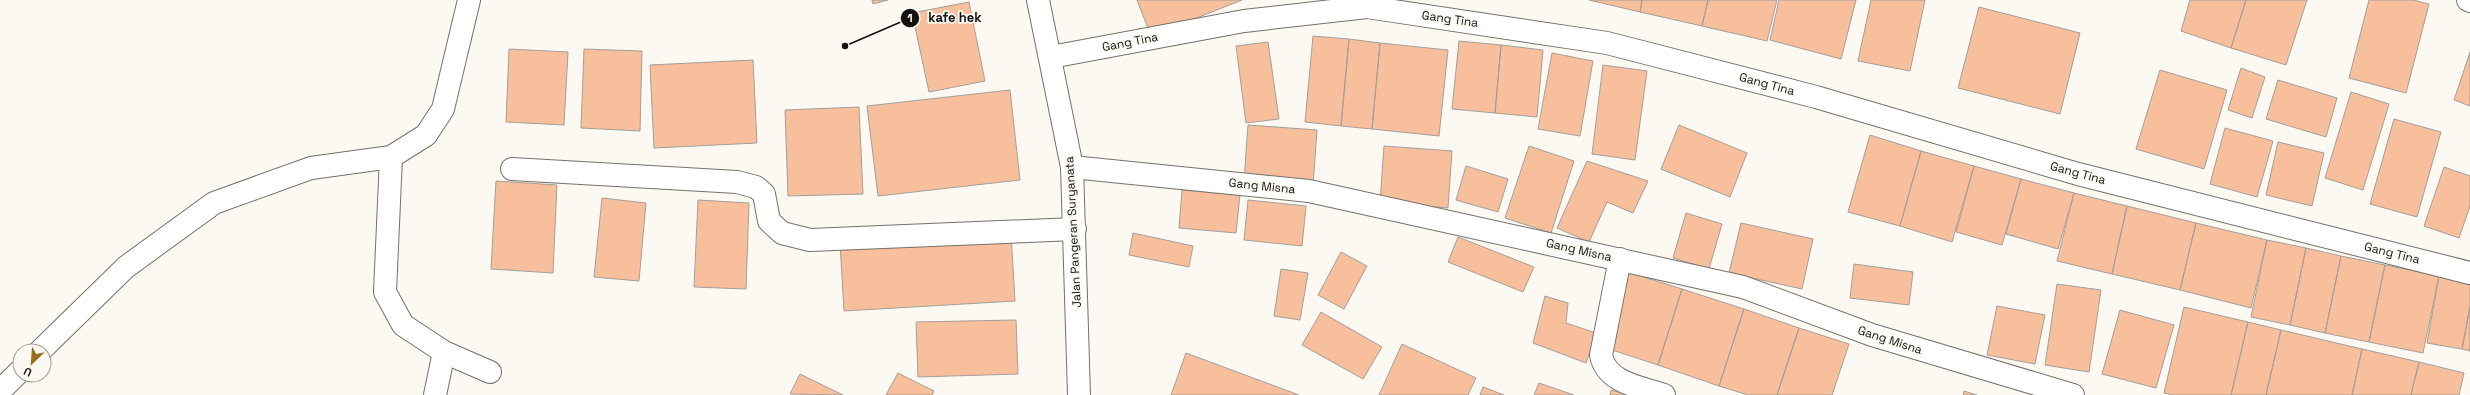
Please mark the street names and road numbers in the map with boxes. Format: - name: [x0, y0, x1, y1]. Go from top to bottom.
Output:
- street label: Gang Tina: [1421, 7, 1479, 31]
- street label: Gang Tina: [1101, 29, 1159, 55]
- street label: Gang Tina: [1737, 69, 1797, 99]
- street label: Jalan Pangeran Suryanata: [1061, 156, 1085, 308]
- street label: Gang Tina: [2048, 158, 2108, 188]
- street label: Gang Misna: [1228, 175, 1296, 197]
- street label: Gang Misna: [1545, 235, 1613, 265]
- street label: Gang Tina: [2363, 238, 2422, 268]
- street label: Gang Misna: [1856, 322, 1924, 358]

